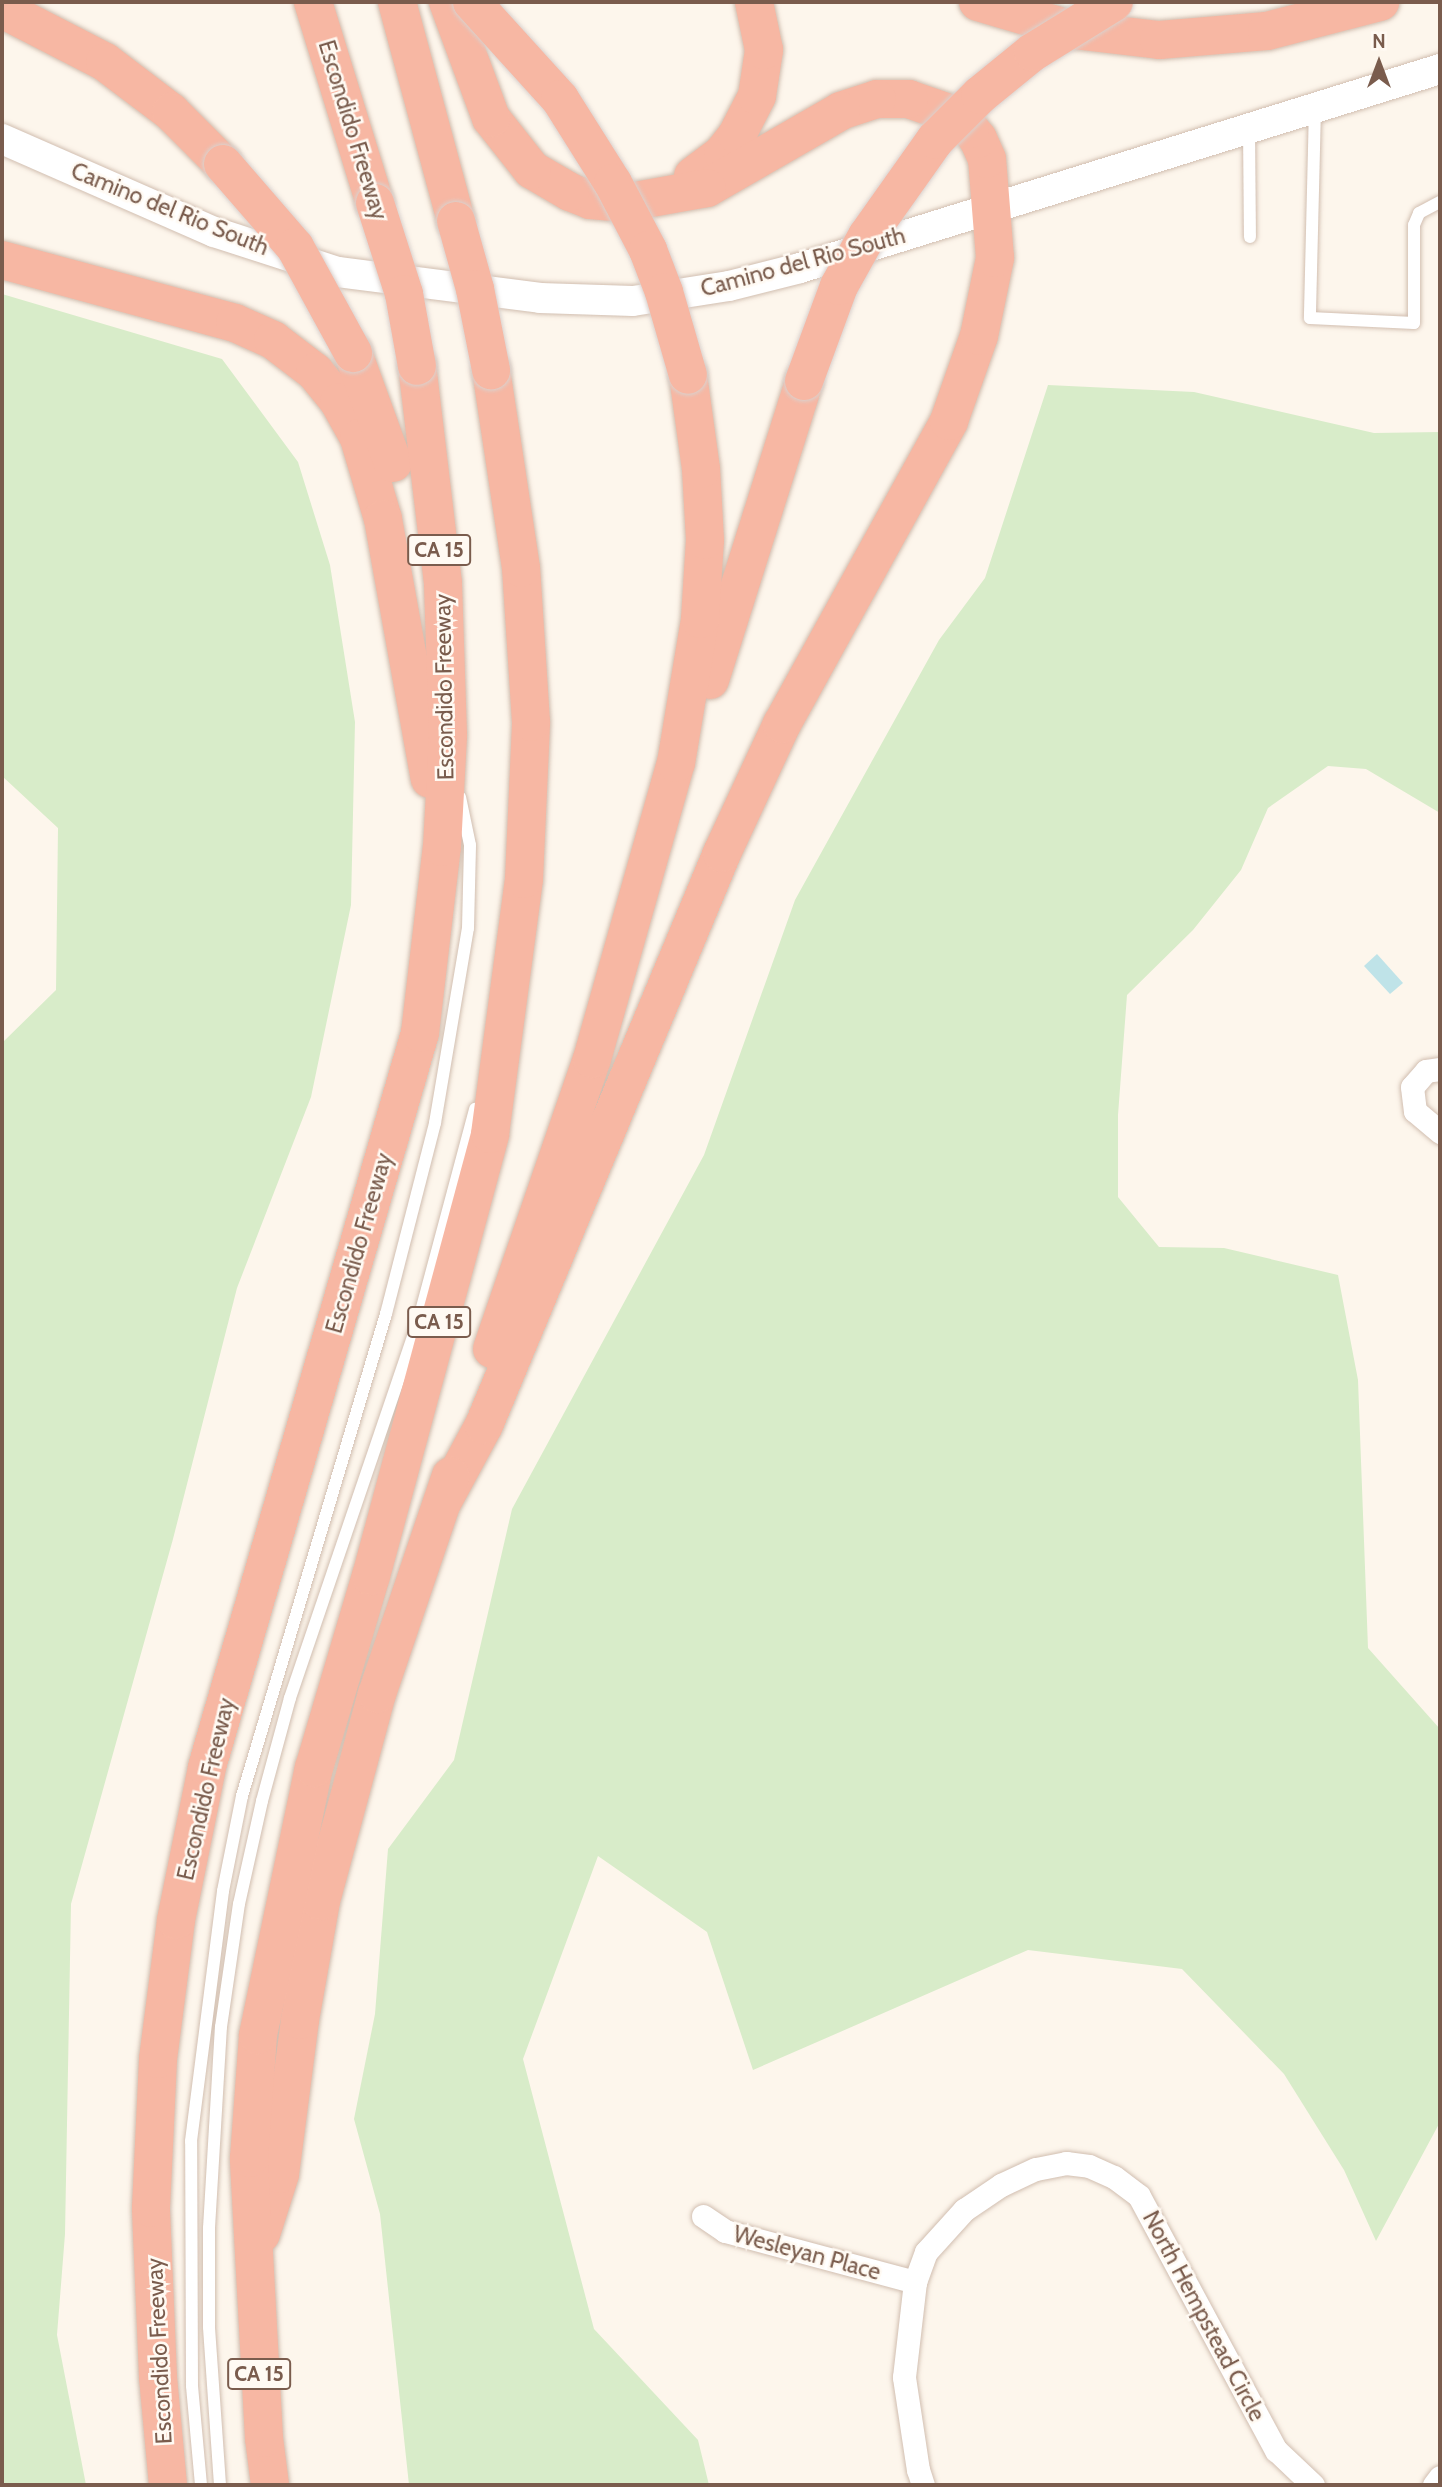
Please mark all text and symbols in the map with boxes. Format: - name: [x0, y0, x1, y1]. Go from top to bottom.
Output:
- north arrow: [1344, 28, 1414, 98]
- text: N: [1372, 30, 1386, 53]
- street label: Escondido Freeway: [313, 37, 393, 223]
- street label: Camino del Rio South: [67, 157, 273, 261]
- street label: Camino del Rio South: [698, 221, 908, 303]
- road number: CA 15: [406, 532, 472, 568]
- street label: Escondido Freeway: [429, 594, 459, 780]
- street label: Escondido Freeway: [320, 1150, 398, 1336]
- road number: CA 15: [406, 1304, 472, 1340]
- street label: Escondido Freeway: [172, 1695, 240, 1883]
- street label: North Hempstead Circle: [1137, 2206, 1271, 2426]
- street label: Wesleyan Place: [730, 2220, 884, 2286]
- street label: Escondido Freeway: [140, 2257, 178, 2445]
- road number: CA 15: [226, 2356, 292, 2392]

